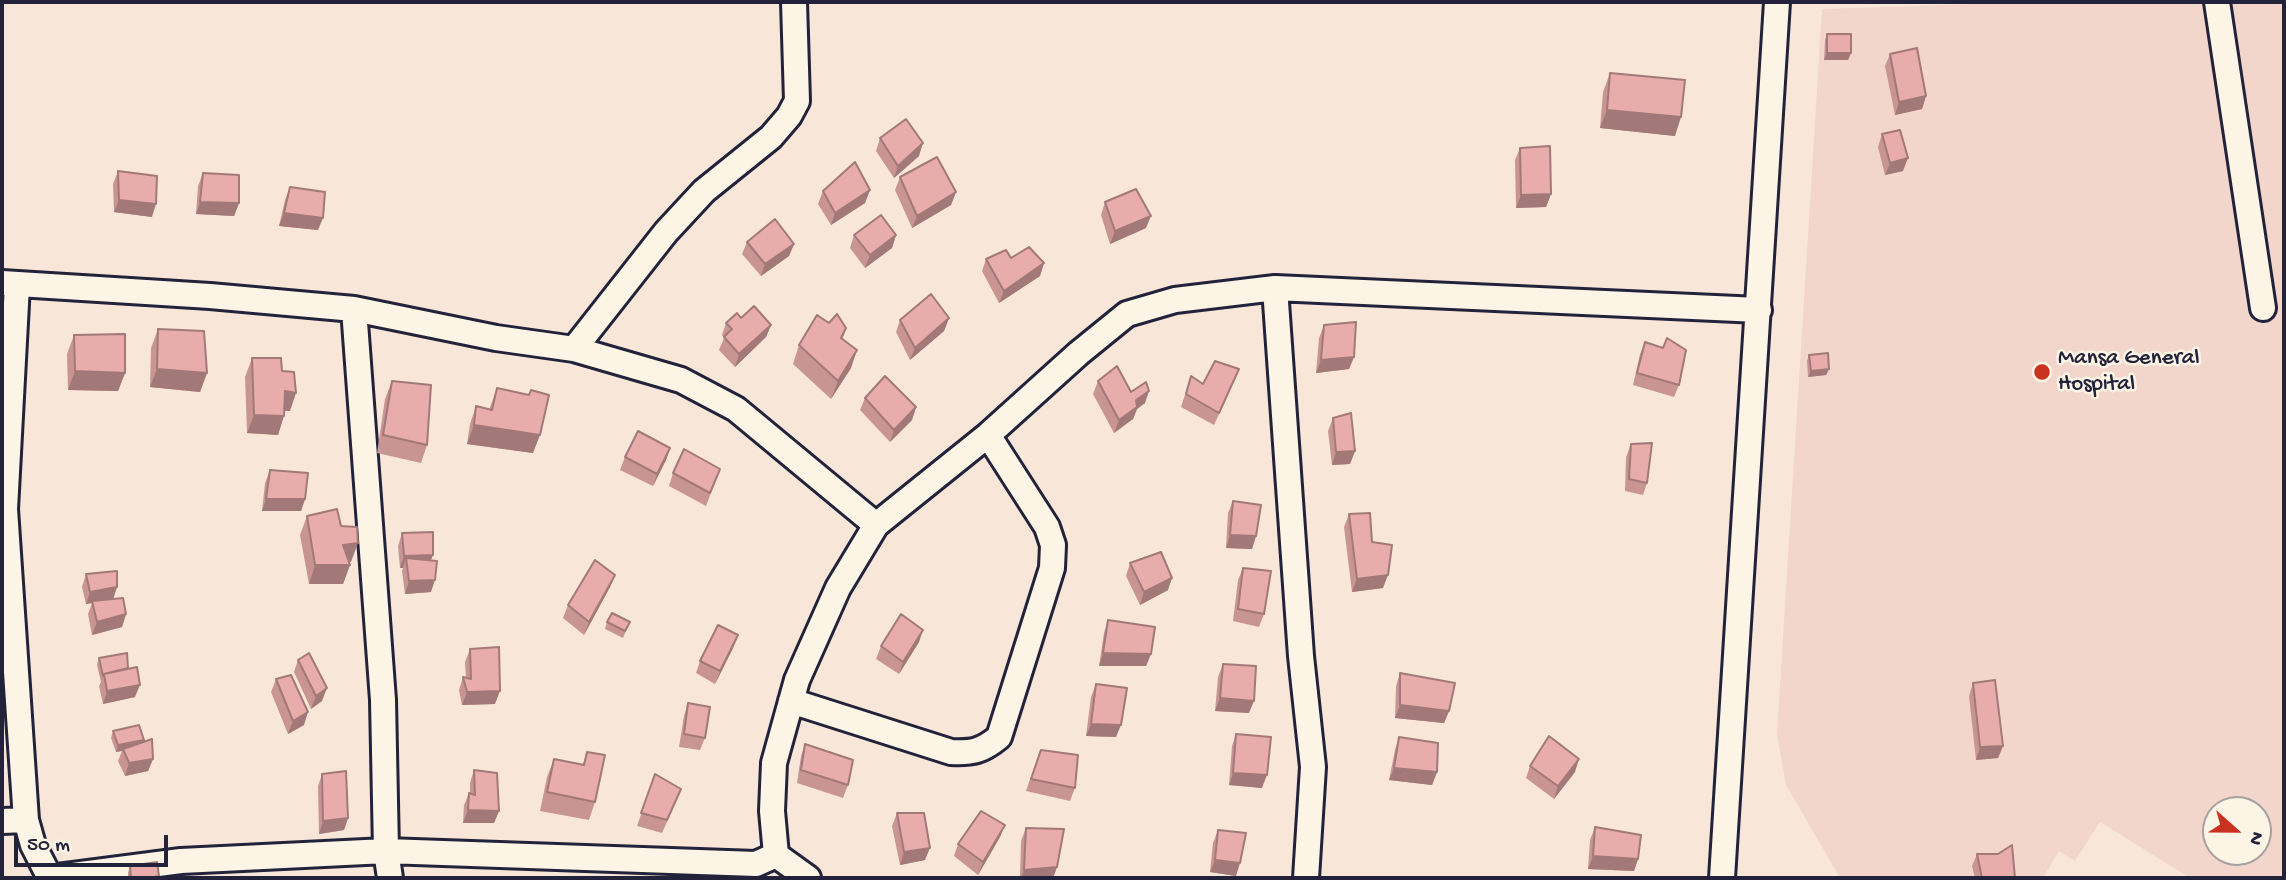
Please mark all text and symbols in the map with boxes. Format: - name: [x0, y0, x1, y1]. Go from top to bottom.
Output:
- place label: Mansa General Hospital: [2058, 345, 2199, 399]
- marker: Mansa General Hospital: [2032, 362, 2052, 382]
- north arrow: [2202, 796, 2272, 866]
- scale bar: [18, 820, 172, 864]
- text: N: [2242, 828, 2268, 848]
- text: 50 m: [27, 834, 70, 859]

